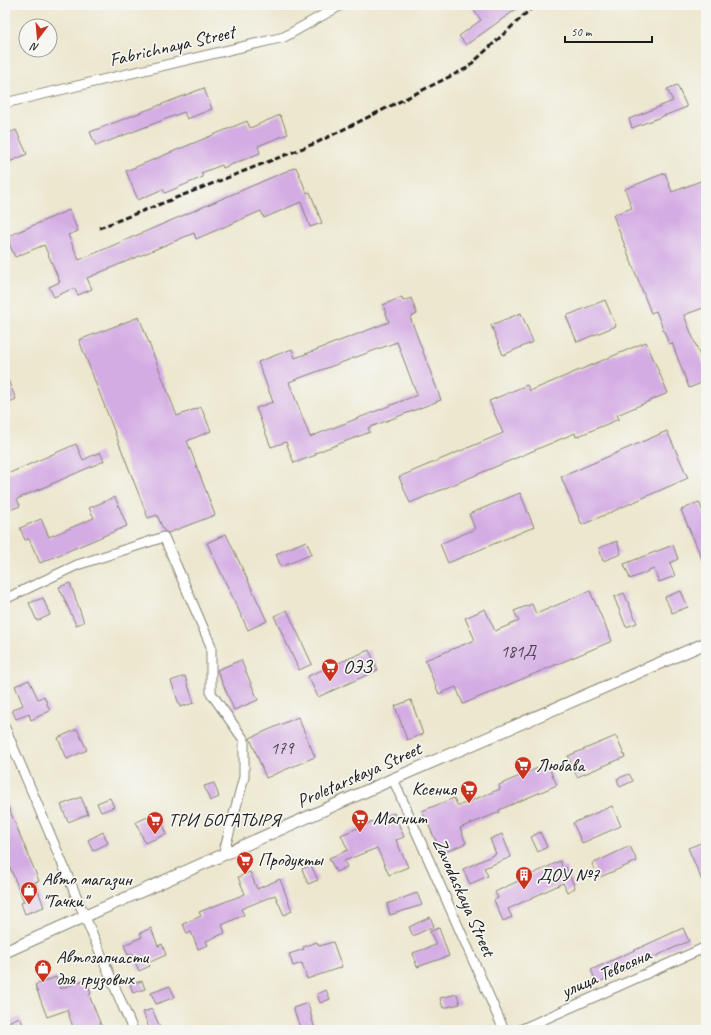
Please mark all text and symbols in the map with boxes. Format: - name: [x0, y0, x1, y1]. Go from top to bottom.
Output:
- north arrow: [18, 18, 58, 58]
- scale bar: [565, 18, 652, 44]
- street label: Fabrichnaya Street: [107, 19, 240, 72]
- text: 50 m: [571, 24, 593, 40]
- text: N: [28, 39, 40, 55]
- house number: 181Д: [500, 641, 537, 662]
- place label: ОЭЗ: [343, 655, 374, 679]
- supermarket icon: ОЭЗ: [320, 657, 340, 682]
- street label: Proletarskaya Street: [293, 736, 427, 813]
- house number: 179: [271, 738, 295, 759]
- place label: Любава: [536, 753, 586, 777]
- supermarket icon: Любава: [513, 755, 533, 780]
- place label: Ксения: [412, 777, 457, 801]
- supermarket icon: Ксения: [459, 779, 479, 804]
- place label: Магнит: [373, 806, 428, 830]
- place label: ТРИ БОГАТЫРЯ: [168, 808, 282, 832]
- supermarket icon: Магнит: [350, 808, 370, 833]
- supermarket icon: ТРИ БОГАТЫРЯ: [145, 810, 165, 835]
- street label: Zavodaskaya Street: [427, 834, 502, 962]
- place label: Продукты: [258, 848, 324, 872]
- supermarket icon: Продукты: [235, 850, 255, 875]
- place label: ДОУ №7: [537, 863, 601, 887]
- building icon: ДОУ №7: [514, 865, 534, 890]
- place label: Авто магазин "Тачки": [42, 867, 133, 913]
- shop icon: Авто магазин "Тачки": [19, 880, 39, 905]
- street label: улица Тевосяна: [557, 942, 656, 1004]
- place label: Автозапчасти для грузовых: [56, 945, 149, 991]
- shop icon: Автозапчасти для грузовых: [33, 958, 53, 983]

